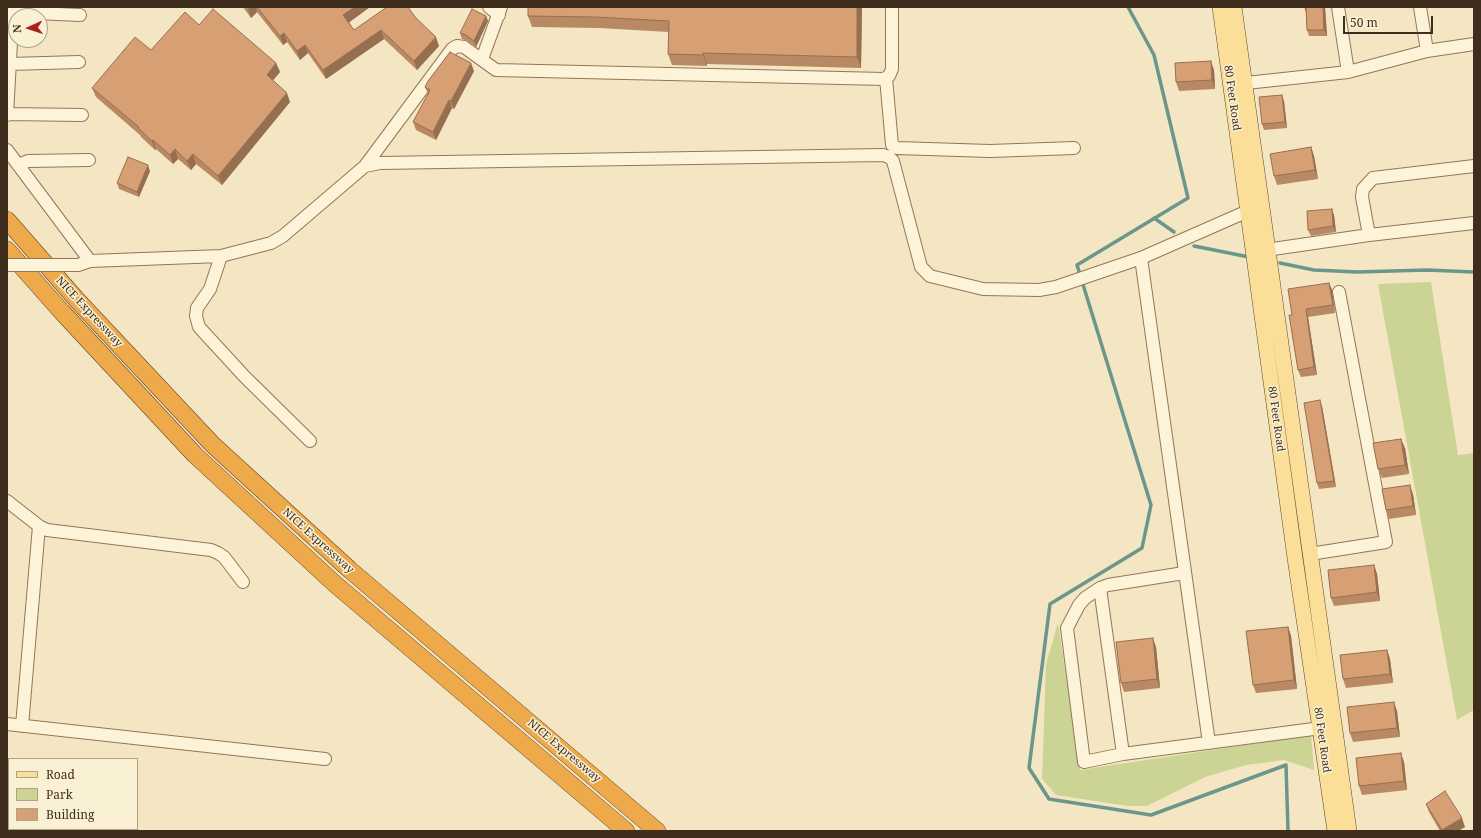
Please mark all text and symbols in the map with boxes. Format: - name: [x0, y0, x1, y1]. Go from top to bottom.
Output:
- north arrow: [8, 8, 48, 48]
- scale bar: [1345, 8, 1435, 34]
- text: 50 m: [1350, 14, 1378, 31]
- text: N: [9, 24, 24, 33]
- street label: 80 Feet Road: [1221, 64, 1243, 132]
- street label: NICE Expressway: [53, 274, 125, 350]
- street label: 80 Feet Road: [1265, 385, 1287, 453]
- street label: NICE Expressway: [280, 505, 356, 577]
- street label: 80 Feet Road: [1311, 706, 1333, 774]
- street label: NICE Expressway: [525, 717, 603, 785]
- legend: [8, 758, 138, 830]
- text: Road: [46, 766, 75, 783]
- text: Park: [46, 786, 73, 803]
- text: Building: [46, 806, 94, 823]

